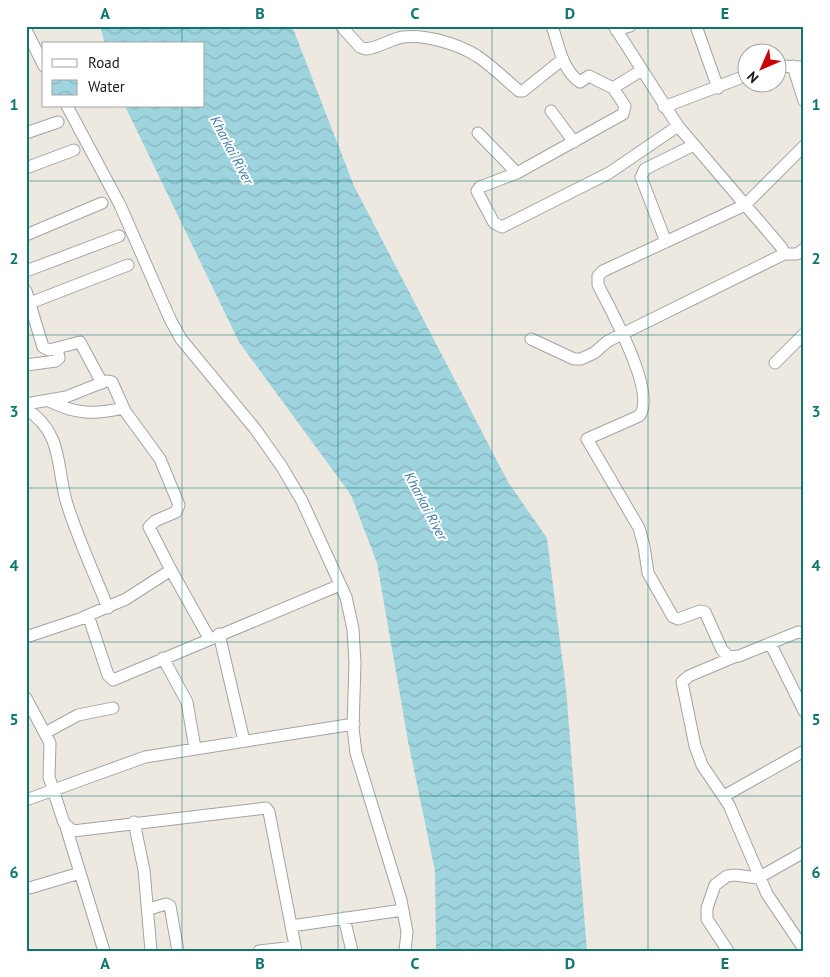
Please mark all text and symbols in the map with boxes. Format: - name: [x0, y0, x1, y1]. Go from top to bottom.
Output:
- text: A: [100, 3, 110, 23]
- text: B: [255, 3, 265, 23]
- text: C: [411, 3, 420, 23]
- text: D: [565, 3, 575, 23]
- text: E: [721, 3, 729, 23]
- legend: [42, 42, 205, 108]
- north arrow: [738, 42, 788, 92]
- text: Road: [88, 53, 120, 72]
- text: N: [743, 68, 762, 87]
- text: Water: [88, 77, 125, 96]
- text: 1: [9, 94, 19, 114]
- text: 1: [811, 94, 821, 114]
- water label: Kharkai River: [206, 112, 258, 189]
- text: 2: [9, 248, 19, 268]
- text: 2: [811, 248, 821, 268]
- text: 3: [9, 401, 19, 421]
- text: 3: [811, 401, 821, 421]
- water label: Kharkai River: [400, 468, 452, 545]
- text: 4: [9, 555, 19, 575]
- text: 4: [811, 555, 821, 575]
- text: 5: [9, 709, 19, 729]
- text: 5: [811, 709, 821, 729]
- text: 6: [9, 862, 19, 882]
- text: 6: [811, 862, 821, 882]
- text: A: [100, 953, 110, 973]
- text: B: [255, 953, 265, 973]
- text: C: [411, 953, 420, 973]
- text: D: [565, 953, 575, 973]
- text: E: [721, 953, 729, 973]

